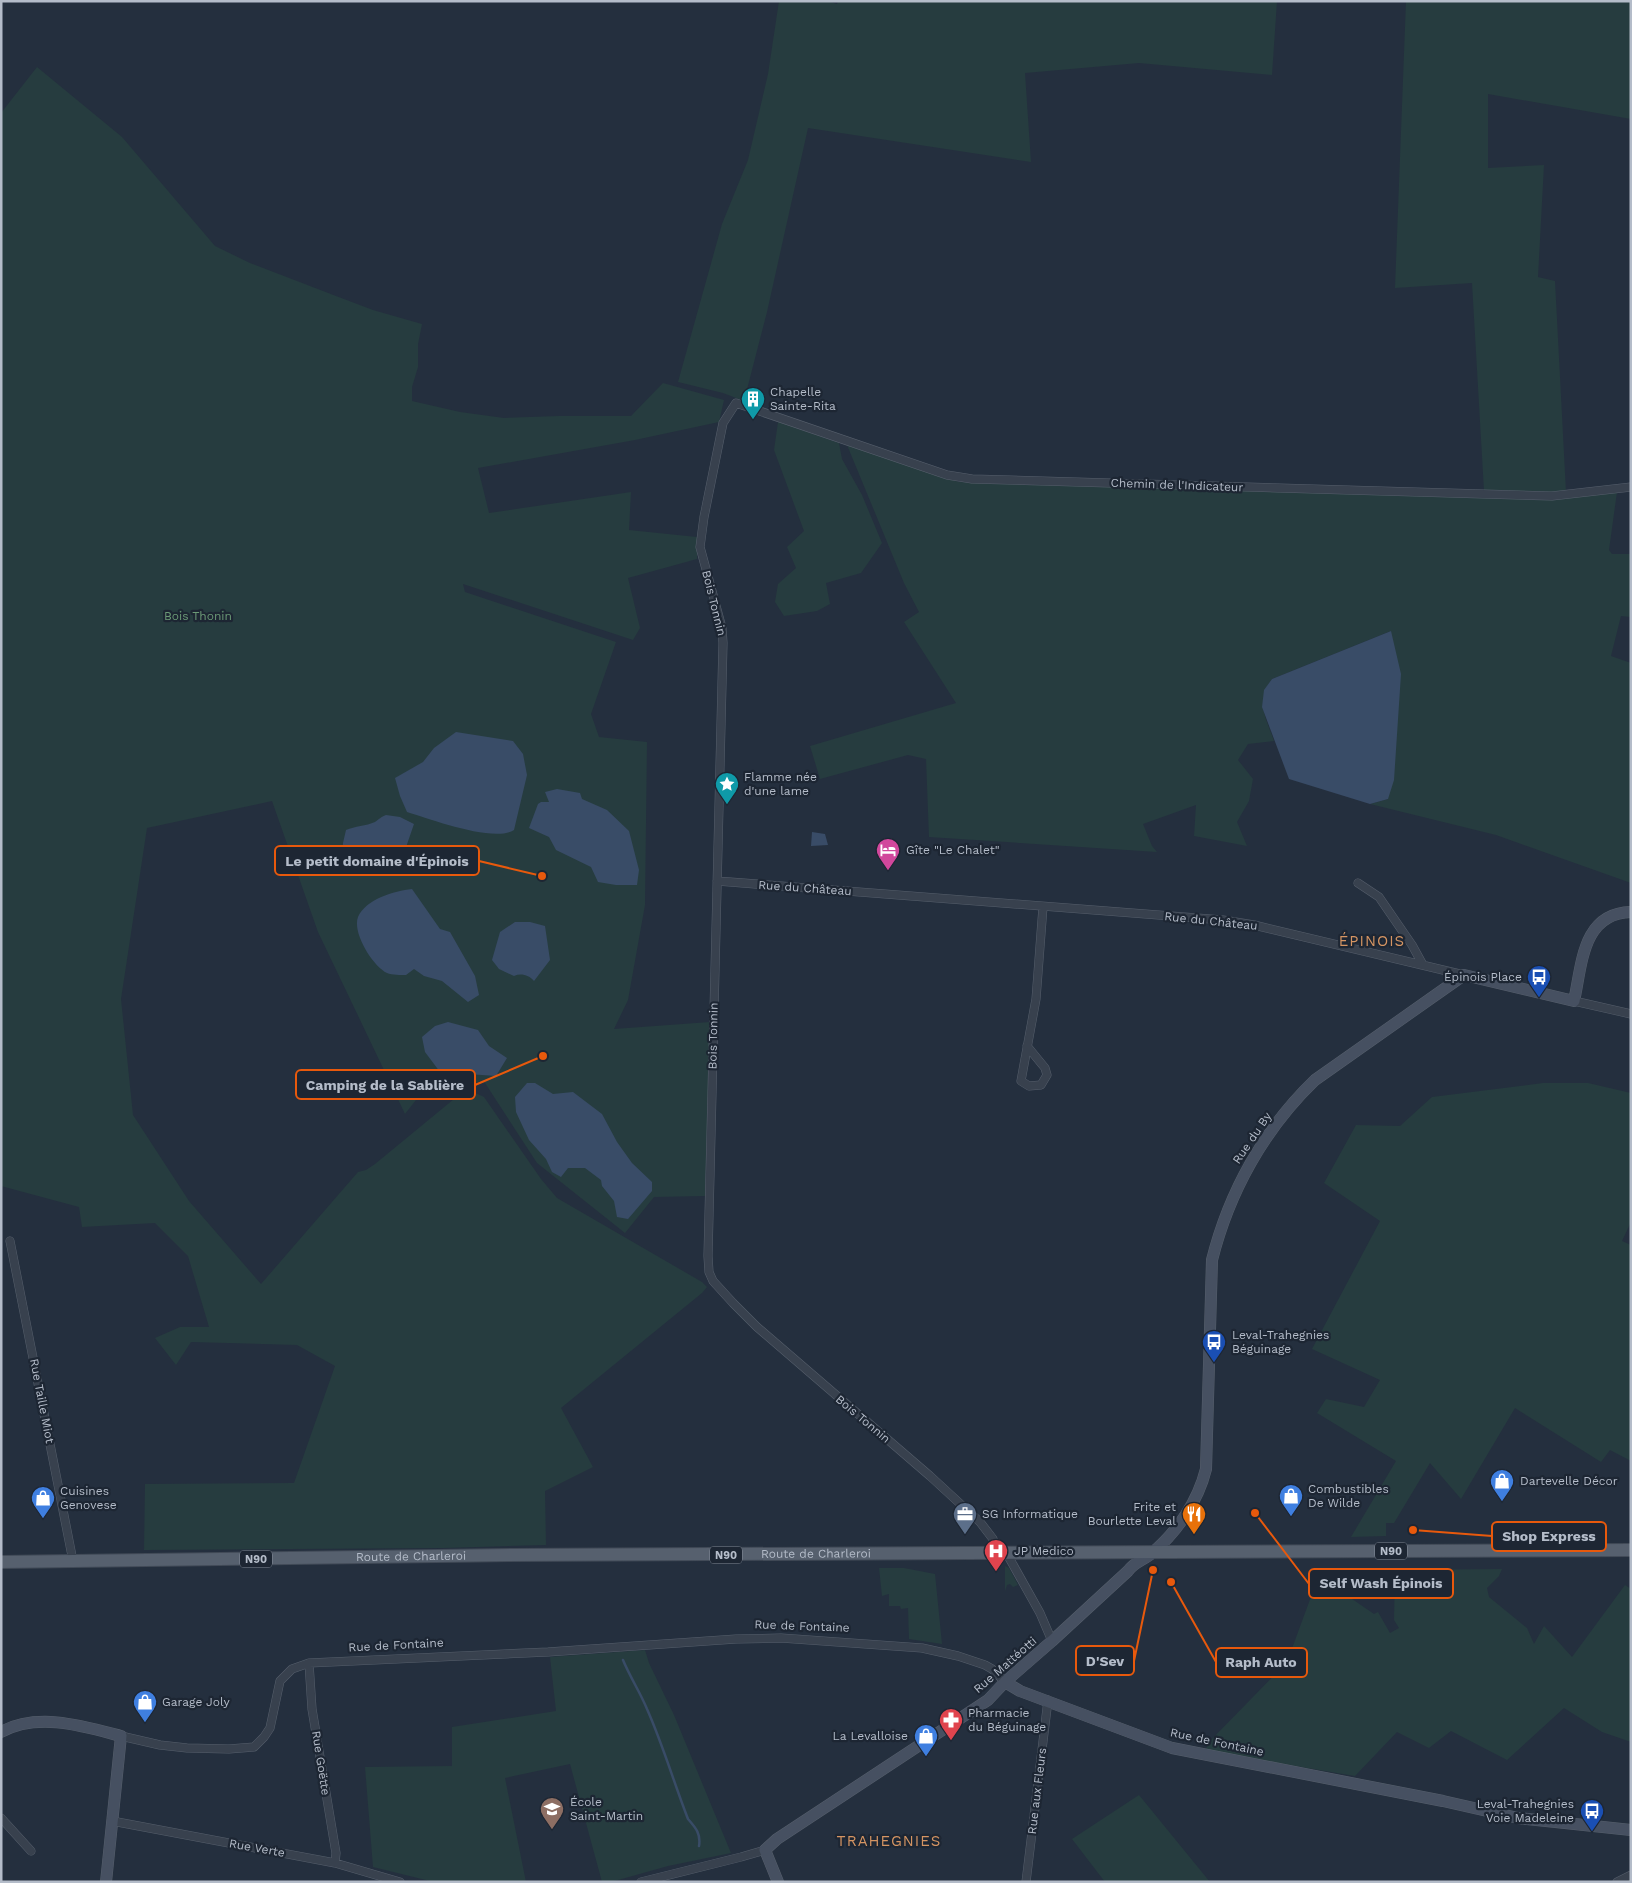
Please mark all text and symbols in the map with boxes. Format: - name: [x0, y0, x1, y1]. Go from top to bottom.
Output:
- place label: Chapelle Sainte-Rita: [770, 385, 836, 413]
- building icon: Chapelle Sainte-Rita: [740, 386, 766, 420]
- street label: Chemin de l'Indicateur: [1110, 476, 1244, 494]
- street label: Bois Tonnin: [699, 569, 729, 637]
- park label: Bois Thonin: [164, 609, 232, 623]
- place label: Flamme née d'une lame: [744, 770, 817, 798]
- place icon: Flamme née d'une lame: [714, 771, 740, 805]
- hotel icon: Gîte "Le Chalet": [875, 837, 901, 871]
- place label: Gîte "Le Chalet": [906, 843, 1000, 857]
- callout: Le petit domaine d'Épinois: [275, 846, 479, 875]
- text: Le petit domaine d'Épinois: [285, 853, 469, 869]
- street label: Rue du Château: [758, 878, 852, 898]
- street label: Rue du Château: [1164, 909, 1258, 933]
- district label: ÉPINOIS: [1339, 932, 1405, 950]
- bus stop icon: Épinois Place: [1526, 964, 1552, 998]
- place label: Épinois Place: [1444, 970, 1522, 984]
- street label: Bois Tonnin: [705, 1002, 721, 1070]
- callout: Camping de la Sablière: [296, 1070, 475, 1099]
- text: Camping de la Sablière: [306, 1077, 464, 1093]
- street label: Rue du By: [1230, 1109, 1275, 1167]
- place label: Leval-Trahegnies Béguinage: [1232, 1328, 1329, 1356]
- bus stop icon: Leval-Trahegnies Béguinage: [1201, 1329, 1227, 1363]
- street label: Rue Taille Miot: [27, 1358, 57, 1444]
- street label: Bois Tonnin: [833, 1392, 893, 1446]
- shop icon: Dartevelle Décor: [1489, 1468, 1515, 1502]
- place label: Dartevelle Décor: [1520, 1474, 1618, 1488]
- place label: Combustibles De Wilde: [1308, 1482, 1389, 1510]
- shop icon: Combustibles De Wilde: [1278, 1483, 1304, 1517]
- place label: Cuisines Genovese: [60, 1484, 117, 1512]
- shop icon: Cuisines Genovese: [30, 1485, 56, 1519]
- place label: Frite et Bourlette Leval: [1088, 1500, 1176, 1528]
- office icon: SG Informatique: [952, 1501, 978, 1535]
- restaurant icon: Frite et Bourlette Leval: [1181, 1501, 1207, 1535]
- place label: SG Informatique: [982, 1507, 1078, 1521]
- callout: Shop Express: [1492, 1522, 1606, 1551]
- text: Shop Express: [1502, 1528, 1596, 1544]
- hospital icon: JP Medico: [983, 1538, 1009, 1572]
- road number: N90: [1375, 1542, 1407, 1560]
- place label: JP Medico: [1014, 1544, 1074, 1558]
- road number: N90: [710, 1546, 742, 1564]
- street label: Route de Charleroi: [761, 1546, 871, 1561]
- street label: Route de Charleroi: [356, 1549, 466, 1564]
- road number: N90: [240, 1550, 272, 1568]
- callout: Self Wash Épinois: [1309, 1569, 1453, 1598]
- text: Self Wash Épinois: [1320, 1575, 1443, 1591]
- street label: Rue de Fontaine: [754, 1617, 850, 1635]
- street label: Rue Mattéotti: [971, 1634, 1039, 1696]
- street label: Rue de Fontaine: [348, 1636, 444, 1654]
- callout: D'Sev: [1076, 1646, 1134, 1675]
- callout: Raph Auto: [1216, 1648, 1307, 1677]
- text: D'Sev: [1086, 1653, 1124, 1669]
- text: Raph Auto: [1225, 1654, 1297, 1670]
- shop icon: Garage Joly: [132, 1689, 158, 1723]
- place label: Garage Joly: [162, 1695, 230, 1709]
- place label: Pharmacie du Béguinage: [968, 1706, 1046, 1734]
- pharmacy icon: Pharmacie du Béguinage: [938, 1707, 964, 1741]
- shop icon: La Levalloise: [913, 1723, 939, 1757]
- street label: Rue de Fontaine: [1169, 1725, 1265, 1759]
- place label: La Levalloise: [833, 1729, 908, 1743]
- street label: Rue Goëtte: [309, 1730, 333, 1796]
- street label: Rue aux Fleurs: [1025, 1747, 1049, 1835]
- place label: École Saint-Martin: [570, 1795, 643, 1823]
- school or university icon: École Saint-Martin: [539, 1796, 565, 1830]
- place label: Leval-Trahegnies Voie Madeleine: [1477, 1797, 1574, 1825]
- bus stop icon: Leval-Trahegnies Voie Madeleine: [1579, 1798, 1605, 1832]
- district label: TRAHEGNIES: [837, 1832, 941, 1850]
- street label: Rue Verte: [228, 1836, 286, 1860]

